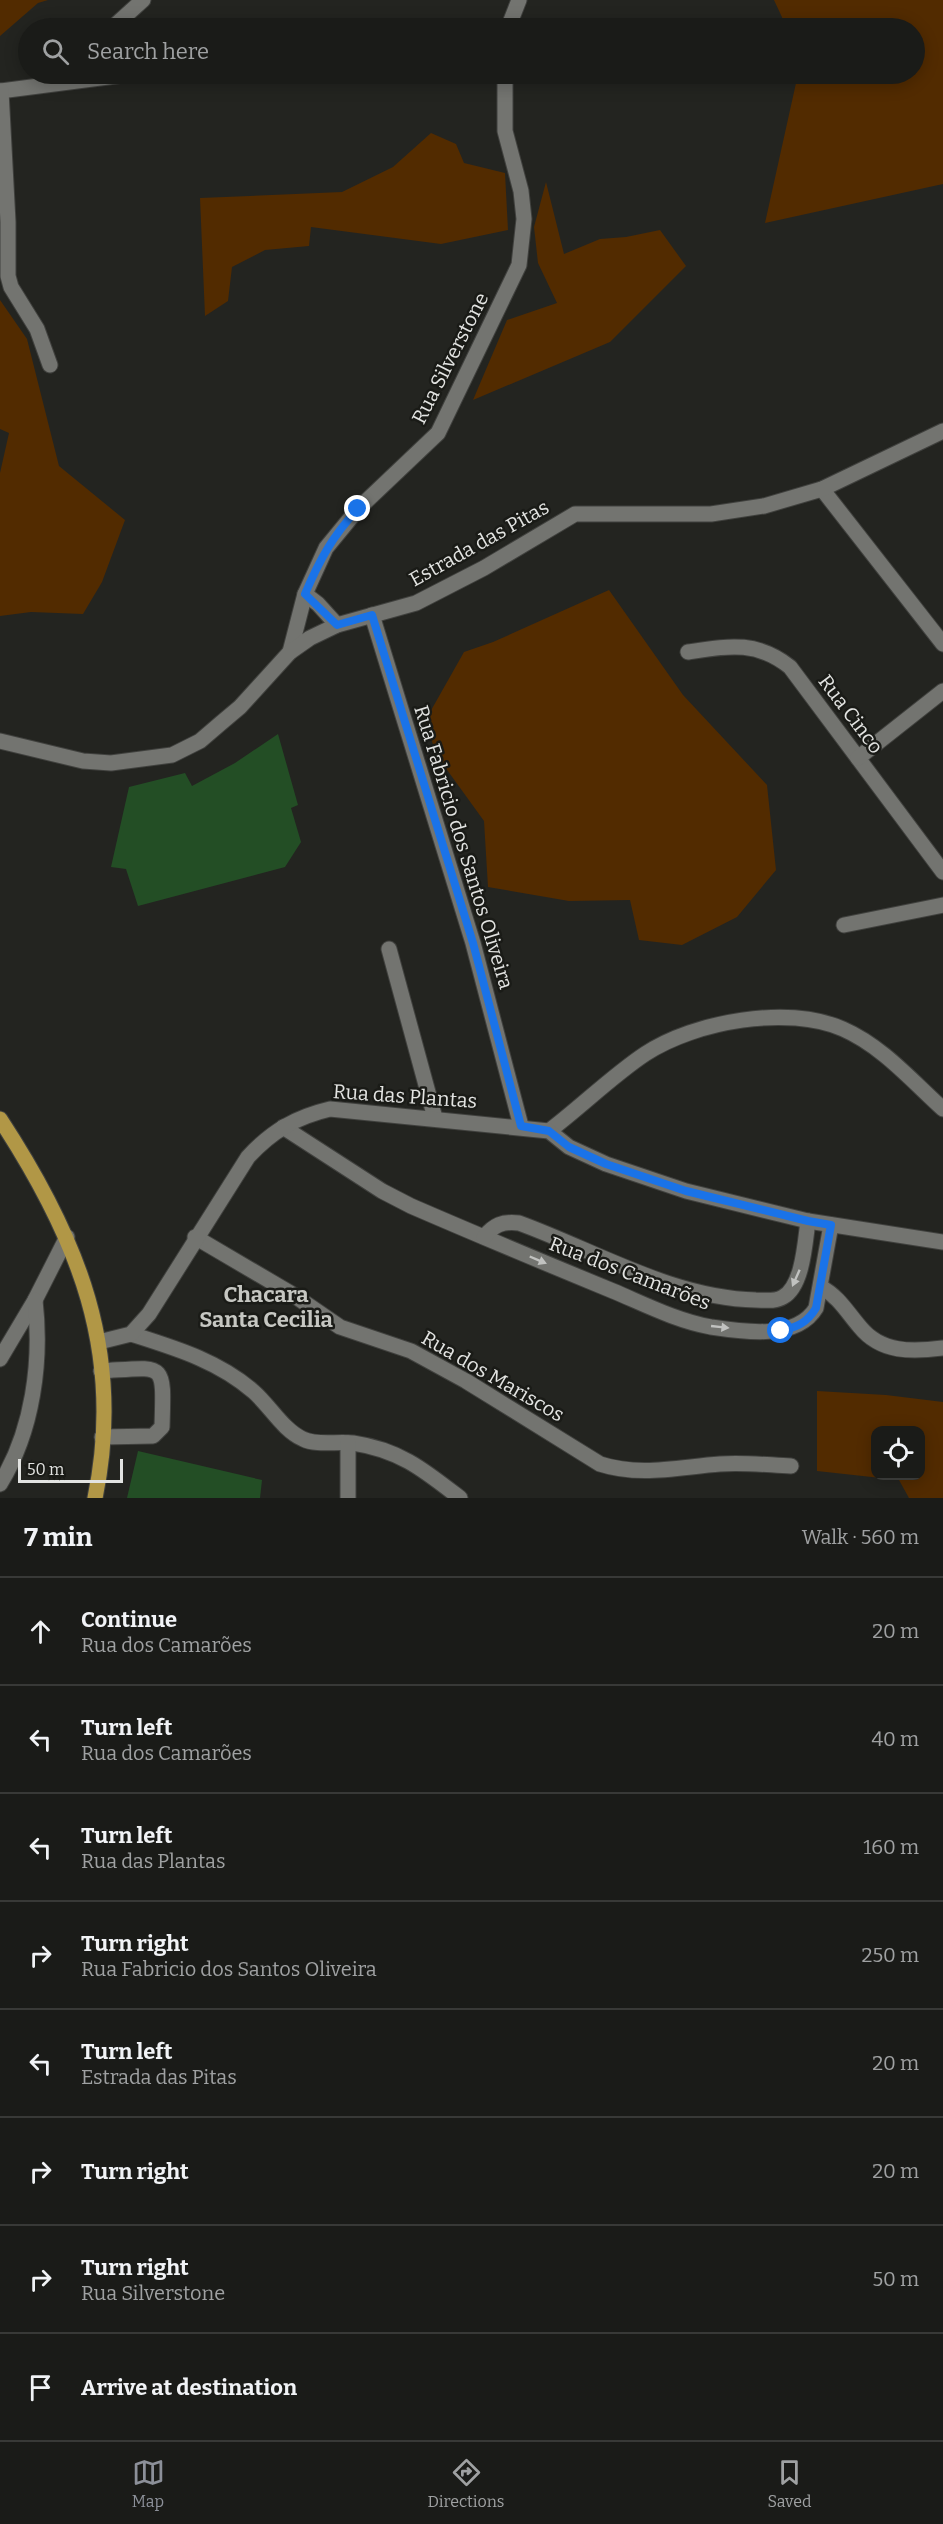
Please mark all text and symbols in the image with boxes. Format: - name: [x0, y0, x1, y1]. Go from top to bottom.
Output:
- search box: [18, 18, 925, 84]
- icon: search: [39, 35, 72, 68]
- text: Search here: [87, 38, 209, 65]
- street label: Rua Silverstone: [407, 288, 493, 428]
- route end: [344, 495, 370, 521]
- street label: Estrada das Pitas: [405, 495, 553, 591]
- street label: Rua Cinco: [814, 670, 888, 758]
- street label: Rua Fabricio dos Santos Oliveira: [409, 702, 519, 992]
- street label: Rua das Plantas: [332, 1079, 478, 1113]
- street label: Rua dos Camarões: [546, 1231, 714, 1315]
- one-way arrow: [529, 1255, 547, 1265]
- one-way arrow: [791, 1270, 800, 1287]
- district label: Chacara Santa Cecilia: [199, 1281, 334, 1333]
- route start: [767, 1317, 793, 1343]
- one-way arrow: [711, 1322, 730, 1332]
- street label: Rua dos Mariscos: [417, 1325, 569, 1427]
- map controls: [871, 1426, 925, 1480]
- button: locate: [871, 1426, 925, 1480]
- scale bar: [18, 1456, 123, 1484]
- text: 50 m: [27, 1460, 64, 1479]
- text: 7 min: [24, 1522, 92, 1553]
- text: Walk · 560 m: [802, 1525, 919, 1549]
- text: Continue: [81, 1606, 177, 1633]
- icon: ahead: [24, 1615, 57, 1648]
- text: 20 m: [872, 1619, 919, 1643]
- text: Rua dos Camarões: [81, 1633, 252, 1657]
- text: Turn left: [81, 1714, 173, 1741]
- icon: left: [24, 1723, 57, 1756]
- text: 40 m: [871, 1727, 919, 1751]
- text: Rua dos Camarões: [81, 1741, 252, 1765]
- text: Turn left: [81, 1822, 173, 1849]
- icon: left: [24, 1831, 57, 1864]
- text: 160 m: [863, 1835, 919, 1859]
- text: Rua das Plantas: [81, 1849, 226, 1873]
- text: Turn right: [81, 1930, 189, 1957]
- icon: right: [24, 1939, 57, 1972]
- text: 250 m: [862, 1943, 919, 1967]
- text: Rua Fabricio dos Santos Oliveira: [81, 1957, 377, 1981]
- text: Turn left: [81, 2038, 173, 2065]
- icon: left: [24, 2047, 57, 2080]
- text: 20 m: [872, 2051, 919, 2075]
- text: Estrada das Pitas: [81, 2065, 237, 2089]
- icon: right: [24, 2155, 57, 2188]
- text: Turn right: [81, 2158, 189, 2185]
- text: 20 m: [872, 2159, 919, 2183]
- text: Turn right: [81, 2254, 189, 2281]
- icon: right: [24, 2263, 57, 2296]
- text: 50 m: [872, 2267, 919, 2291]
- text: Rua Silverstone: [81, 2281, 225, 2305]
- icon: arrive: [24, 2371, 57, 2404]
- text: Arrive at destination: [81, 2374, 297, 2401]
- tab: Map: [132, 2456, 165, 2511]
- tab: Directions: [428, 2456, 505, 2511]
- tab: Saved: [768, 2456, 811, 2511]

